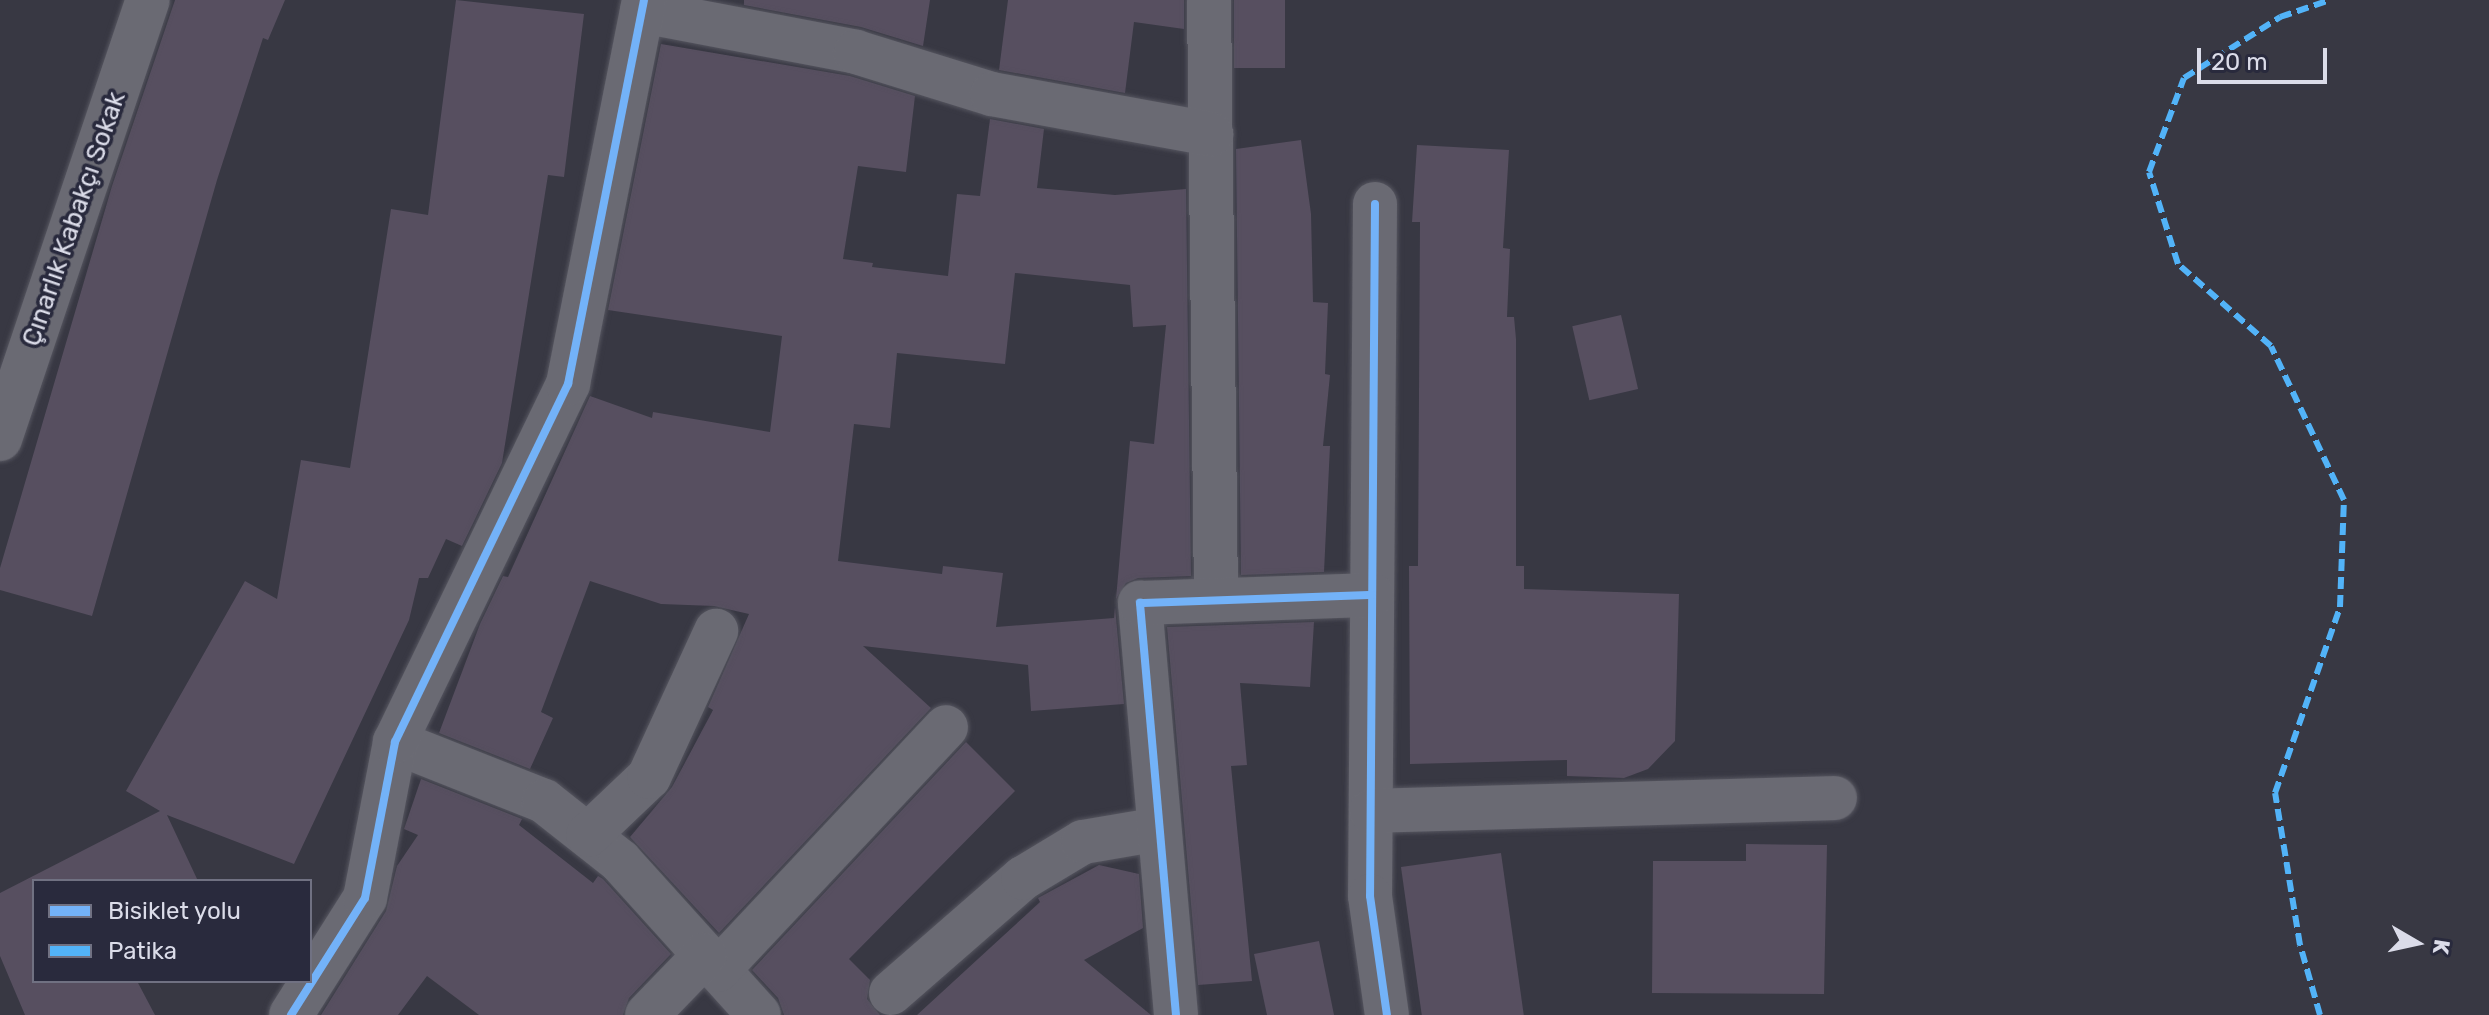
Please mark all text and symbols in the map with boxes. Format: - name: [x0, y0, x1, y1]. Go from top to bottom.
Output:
- scale bar: [2201, 32, 2331, 82]
- text: 20 m: [2211, 48, 2268, 76]
- street label: Çınarlık Kabakçı Sokak: [16, 87, 132, 351]
- legend: [32, 879, 312, 983]
- text: Bisiklet yolu: [108, 897, 241, 925]
- north arrow: [2377, 903, 2457, 983]
- text: Patika: [108, 937, 177, 965]
- text: K: [2427, 938, 2456, 956]

